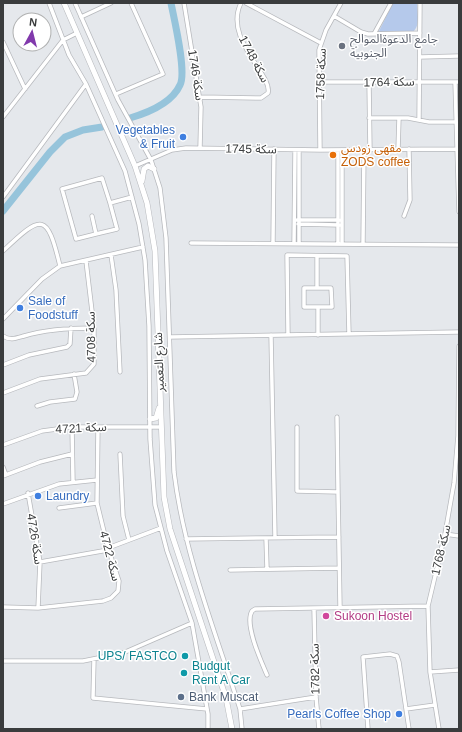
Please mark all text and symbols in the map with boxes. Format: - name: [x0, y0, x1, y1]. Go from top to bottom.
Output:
- north arrow: [12, 12, 52, 52]
- text: N: [29, 16, 38, 29]
- place label: جامع الدعوةالموالح الجنوبية: [350, 32, 438, 60]
- street label: سكة 1748: [236, 33, 272, 85]
- marker: جامع الدعوةالموالح الجنوبية: [337, 41, 347, 51]
- street label: سكة 1758: [313, 48, 329, 100]
- street label: سكة 1746: [185, 49, 207, 101]
- street label: سكة 1764: [363, 75, 415, 89]
- place label: Vegetables & Fruit: [116, 123, 176, 151]
- marker: Vegetables & Fruit: [178, 132, 188, 142]
- place label: مقهى زودس ZODS coffee: [341, 141, 410, 169]
- street label: سكة 1745: [225, 142, 277, 156]
- marker: مقهى زودس ZODS coffee: [328, 150, 338, 160]
- place label: Sale of Foodstuff: [28, 294, 78, 322]
- marker: Sale of Foodstuff: [15, 303, 25, 313]
- street label: سكة 4708: [84, 311, 98, 363]
- street label: شارع التعمير: [151, 332, 169, 393]
- street label: سكة 4721: [55, 420, 107, 436]
- place label: Laundry: [46, 489, 89, 503]
- marker: Laundry: [33, 491, 43, 501]
- street label: سكة 4726: [24, 513, 46, 565]
- street label: سكة 1768: [428, 523, 454, 577]
- street label: سكة 4722: [97, 529, 123, 583]
- place label: Sukoon Hostel: [334, 609, 412, 623]
- marker: Sukoon Hostel: [321, 611, 331, 621]
- street label: سكة 1782: [308, 643, 322, 695]
- place label: UPS/ FASTCO: [98, 649, 177, 663]
- marker: UPS/ FASTCO: [180, 651, 190, 661]
- place label: Budgut Rent A Car: [192, 659, 250, 687]
- marker: Budgut Rent A Car: [179, 668, 189, 678]
- place label: Bank Muscat: [189, 690, 259, 704]
- marker: Bank Muscat: [176, 692, 186, 702]
- place label: Pearls Coffee Shop: [287, 707, 391, 721]
- marker: Pearls Coffee Shop: [394, 709, 404, 719]

